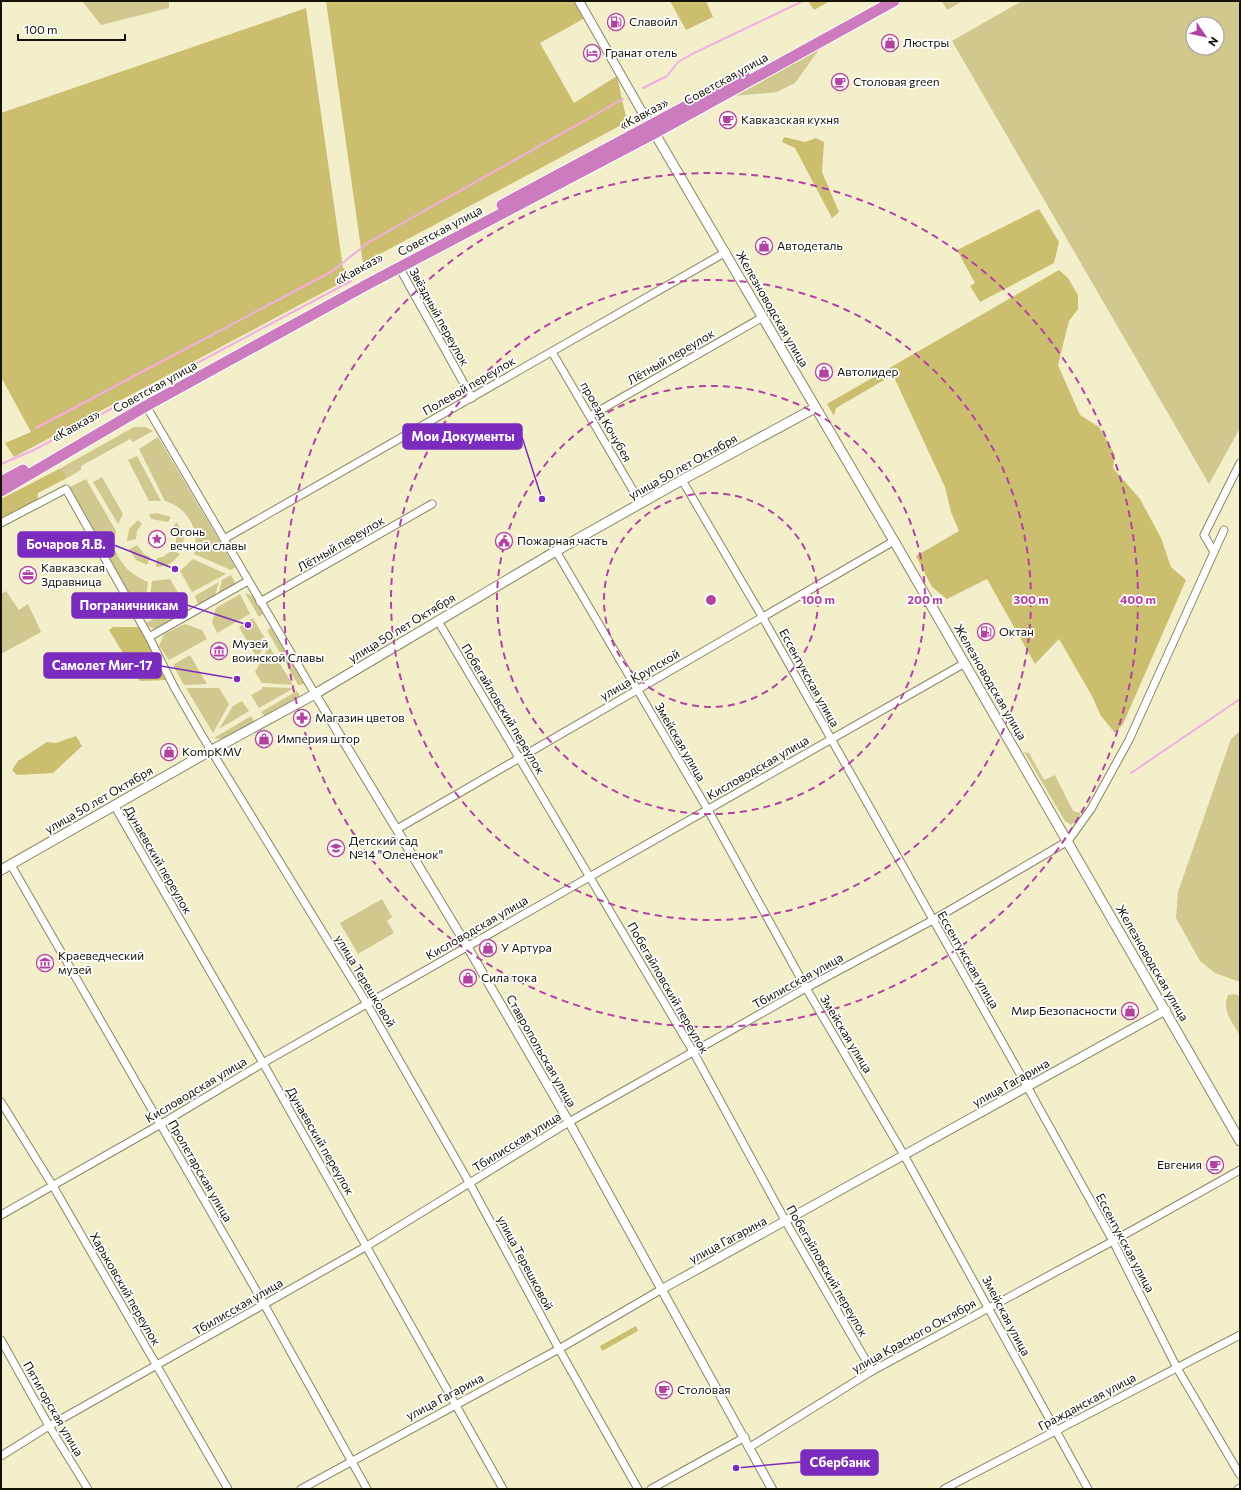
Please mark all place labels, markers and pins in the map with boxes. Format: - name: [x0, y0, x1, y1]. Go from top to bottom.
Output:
- fuel station icon: Славойл: [606, 12, 626, 32]
- place label: Славойл: [629, 14, 678, 28]
- shop icon: Люстры: [880, 33, 900, 53]
- place label: Люстры: [903, 35, 949, 49]
- hotel icon: Гранат отель: [582, 43, 602, 63]
- place label: Гранат отель: [605, 45, 677, 59]
- cafe icon: Столовая green: [830, 72, 850, 92]
- place label: Столовая green: [853, 74, 940, 88]
- cafe icon: Кавказская кухня: [718, 110, 738, 130]
- place label: Кавказская кухня: [741, 112, 839, 126]
- shop icon: Автодеталь: [754, 236, 774, 256]
- place label: Автодеталь: [777, 238, 843, 252]
- shop icon: Автолидер: [814, 362, 834, 382]
- place label: Автолидер: [837, 364, 898, 378]
- callout: Мои Документы: [403, 424, 522, 449]
- place label: Огонь вечной славы: [170, 524, 246, 552]
- place icon: Огонь вечной славы: [147, 529, 167, 549]
- public building icon: Пожарная часть: [494, 531, 514, 551]
- callout: Бочаров Я.В.: [18, 532, 114, 557]
- place label: Пожарная часть: [517, 533, 608, 547]
- place label: Кавказская Здравница: [41, 560, 105, 588]
- office icon: Кавказская Здравница: [18, 565, 38, 585]
- callout: Пограничникам: [72, 593, 187, 618]
- centre of rings: [704, 593, 718, 607]
- fuel station icon: Октан: [976, 622, 996, 642]
- place label: Октан: [999, 624, 1034, 638]
- place label: Музей воинской Славы: [232, 636, 324, 664]
- museum icon: Музей воинской Славы: [209, 641, 229, 661]
- callout: Самолет Миг-17: [44, 653, 161, 678]
- pharmacy icon: Магазин цветов: [292, 708, 312, 728]
- place label: Магазин цветов: [315, 710, 405, 724]
- shop icon: Империя штор: [254, 729, 274, 749]
- place label: Империя штор: [277, 731, 360, 745]
- shop icon: KompKMV: [159, 742, 179, 762]
- place label: KompKMV: [182, 744, 242, 758]
- place label: Детский сад №14 "Олененок": [349, 833, 443, 861]
- school or university icon: Детский сад №14 "Олененок": [326, 838, 346, 858]
- shop icon: У Артура: [478, 938, 498, 958]
- place label: У Артура: [501, 940, 552, 954]
- place label: Краеведческий музей: [58, 948, 144, 976]
- museum icon: Краеведческий музей: [35, 953, 55, 973]
- shop icon: Сила тока: [458, 968, 478, 988]
- place label: Сила тока: [481, 970, 537, 984]
- shop icon: Мир Безопасности: [1120, 1001, 1140, 1021]
- place label: Мир Безопасности: [1011, 1003, 1117, 1017]
- cafe icon: Евгения: [1205, 1155, 1225, 1175]
- place label: Евгения: [1157, 1157, 1202, 1171]
- cafe icon: Столовая: [654, 1380, 674, 1400]
- place label: Столовая: [677, 1382, 731, 1396]
- callout: Сбербанк: [801, 1450, 878, 1475]

